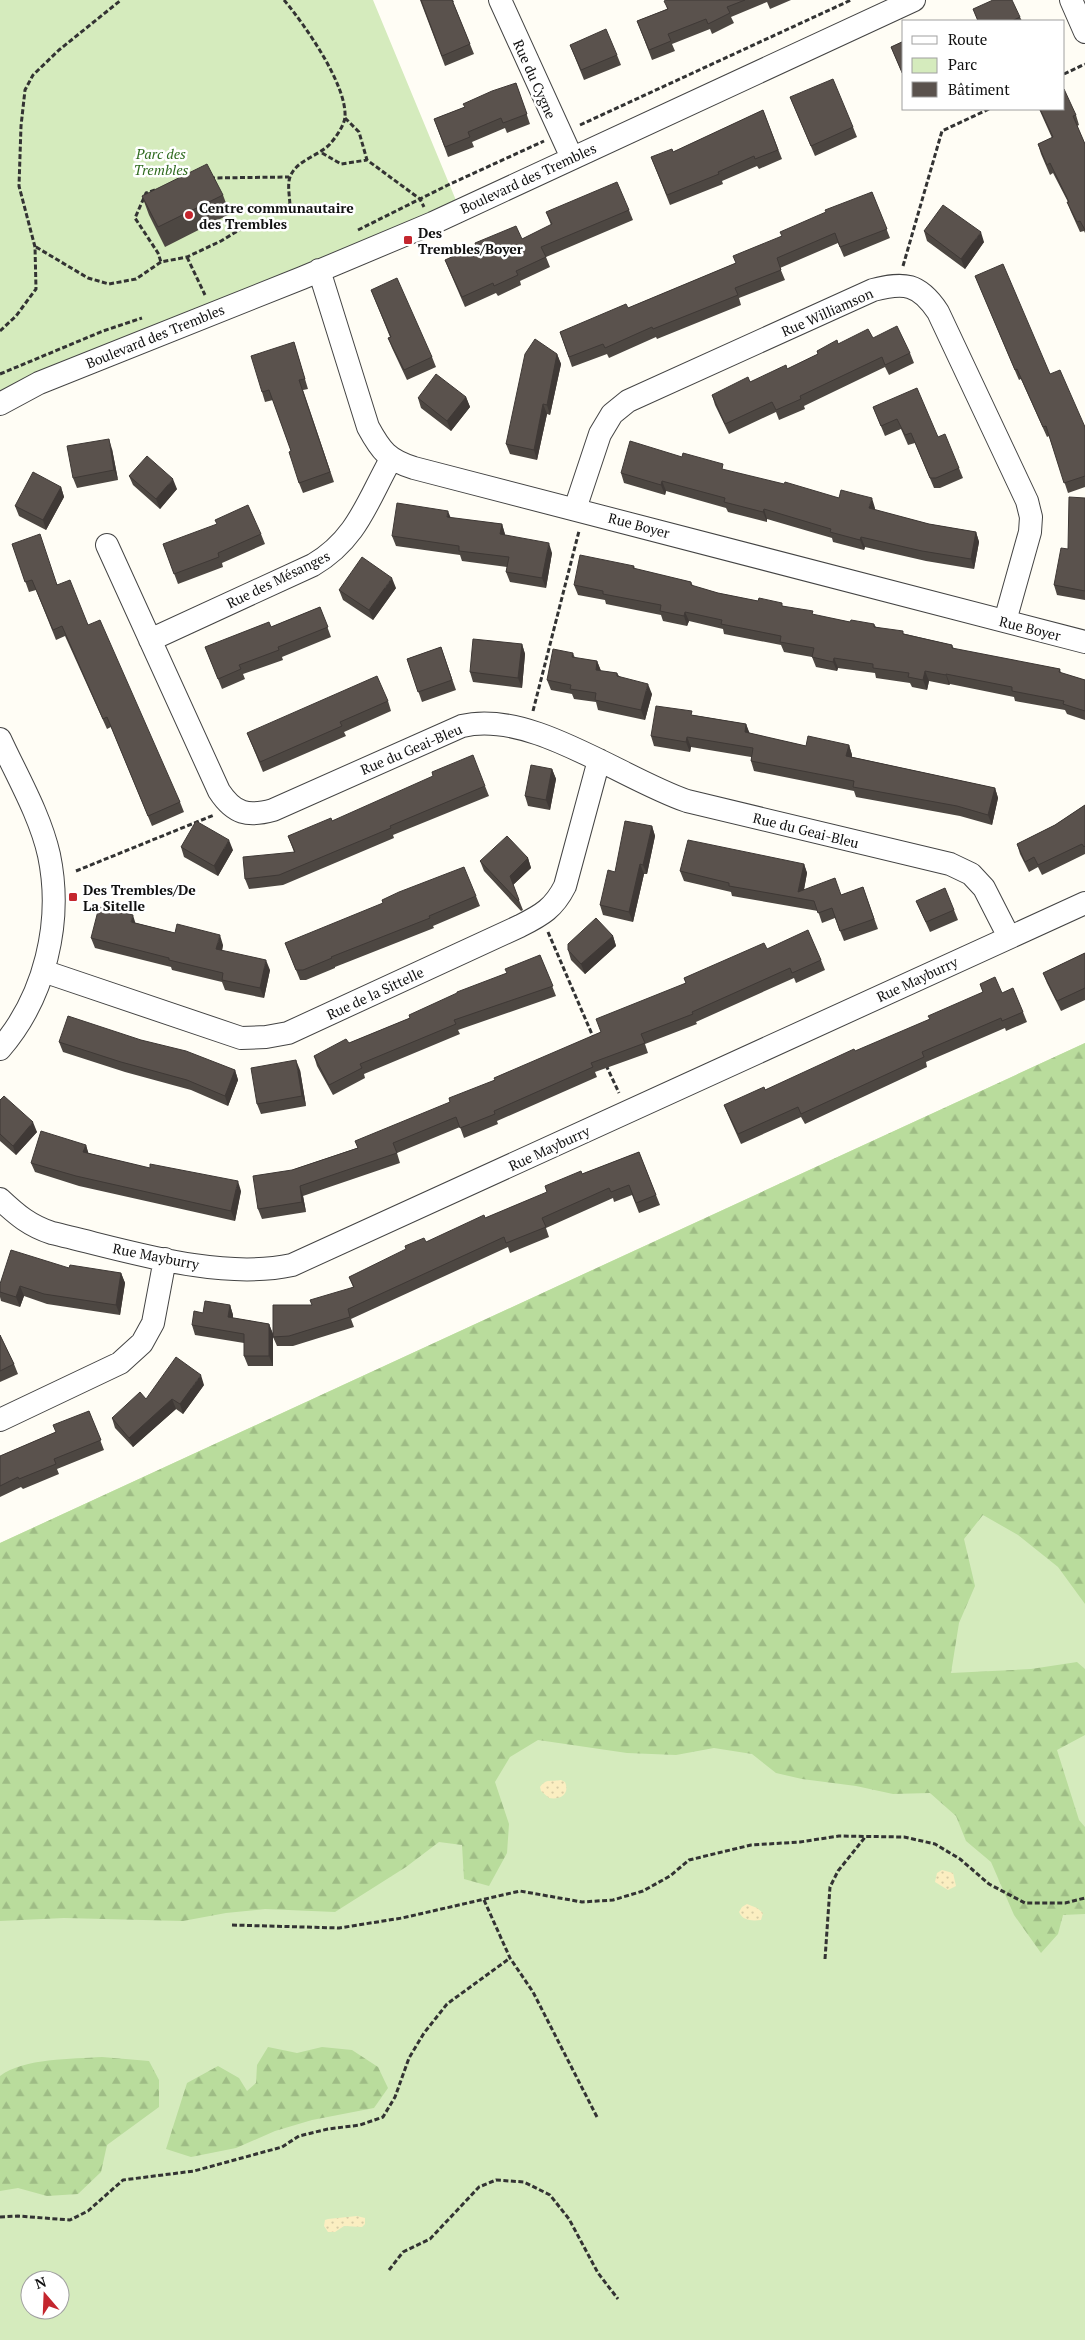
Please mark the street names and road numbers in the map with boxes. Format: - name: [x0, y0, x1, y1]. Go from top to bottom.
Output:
- street label: Rue du Cygne: [509, 36, 561, 122]
- street label: Boulevard des Trembles: [457, 138, 599, 218]
- street label: Rue Williamson: [778, 283, 877, 341]
- street label: Boulevard des Trembles: [83, 299, 227, 373]
- street label: Rue Boyer: [606, 508, 672, 542]
- street label: Rue des Mésanges: [223, 546, 333, 612]
- street label: Rue Boyer: [997, 611, 1063, 645]
- street label: Rue du Geai-Bleu: [357, 719, 465, 779]
- street label: Rue du Geai-Bleu: [751, 808, 861, 852]
- street label: Rue Mayburry: [873, 952, 961, 1006]
- street label: Rue de la Sittelle: [323, 962, 427, 1024]
- street label: Rue Mayburry: [505, 1121, 593, 1175]
- street label: Rue Mayburry: [111, 1238, 202, 1274]

